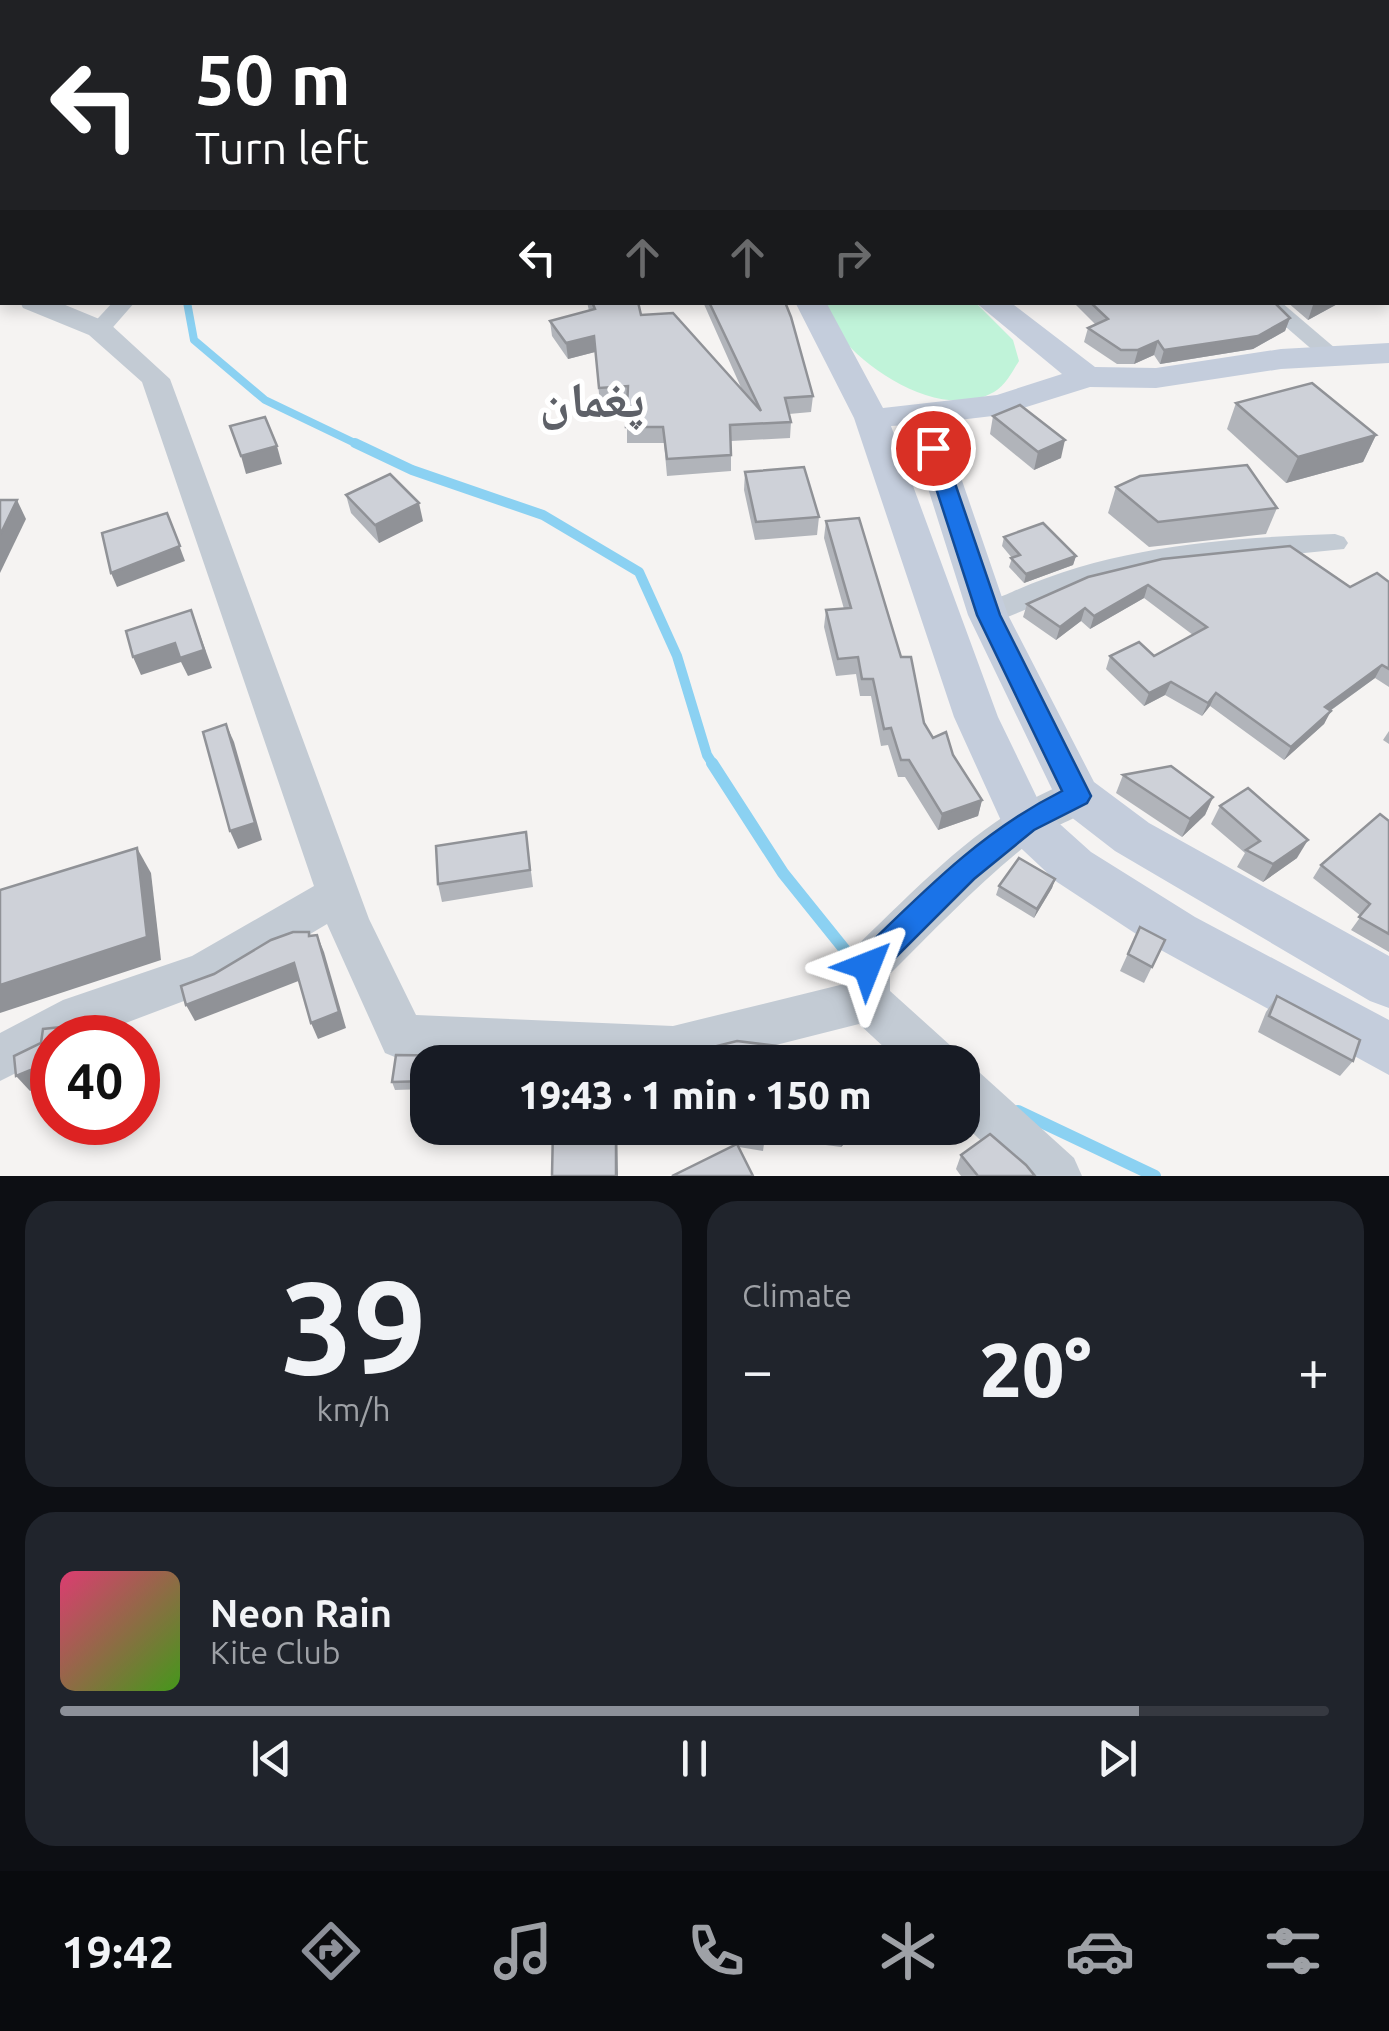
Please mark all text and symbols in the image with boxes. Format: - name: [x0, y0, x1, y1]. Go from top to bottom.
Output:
- icon: left: [30, 40, 160, 170]
- text: 50 m: [195, 40, 351, 118]
- text: Turn left: [195, 122, 369, 173]
- icon: left: [510, 230, 565, 285]
- icon: ahead: [615, 230, 670, 285]
- icon: ahead: [720, 230, 775, 285]
- icon: right: [825, 230, 880, 285]
- district label: پغمان: [540, 370, 644, 430]
- pin: [891, 406, 976, 491]
- icon: arrive: [906, 421, 961, 476]
- position arrow: [815, 914, 919, 1018]
- speed limit sign: 40: [30, 1015, 160, 1145]
- text: 19:43 · 1 min · 150 m: [518, 1074, 872, 1116]
- text: 39: [280, 1253, 427, 1399]
- text: Climate: [742, 1277, 852, 1313]
- text: 20°: [980, 1327, 1091, 1411]
- text: −: [742, 1339, 773, 1400]
- text: +: [1298, 1339, 1329, 1400]
- text: km/h: [317, 1391, 390, 1427]
- text: Neon Rain: [210, 1592, 392, 1634]
- text: Kite Club: [210, 1634, 340, 1670]
- icon: previous: [244, 1731, 299, 1786]
- icon: pause: [667, 1731, 722, 1786]
- icon: next: [1090, 1731, 1145, 1786]
- icon: directions: [296, 1916, 366, 1986]
- icon: music: [488, 1916, 558, 1986]
- icon: phone: [681, 1916, 751, 1986]
- icon: climate: [873, 1916, 943, 1986]
- icon: car: [1065, 1916, 1135, 1986]
- icon: filters: [1258, 1916, 1328, 1986]
- text: 19:42: [61, 1926, 174, 1977]

